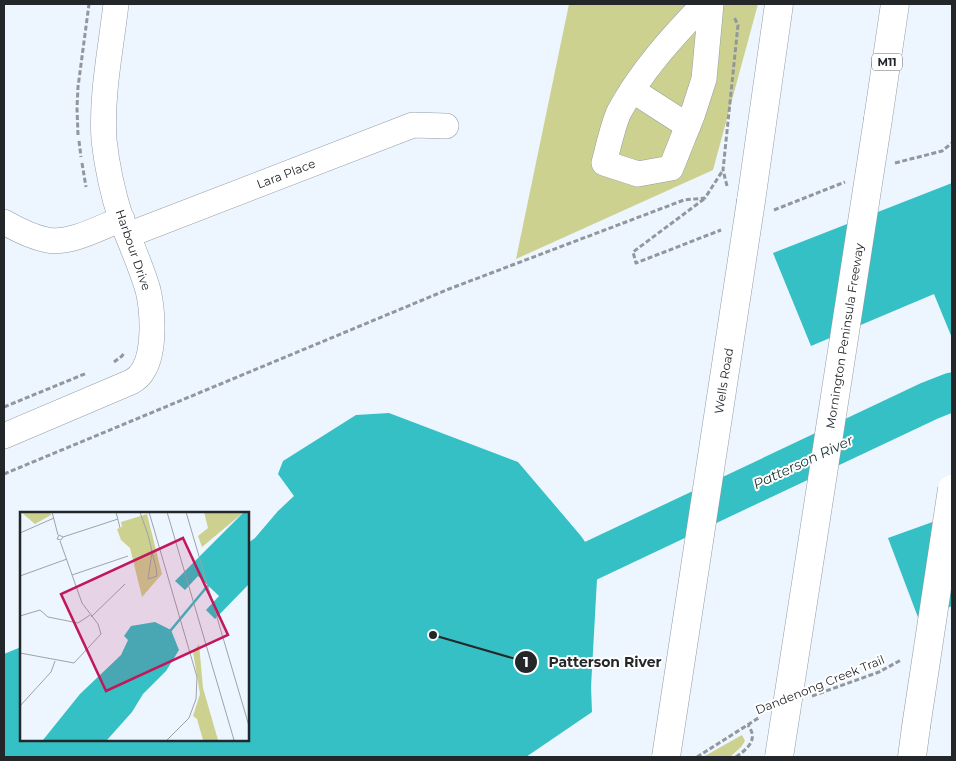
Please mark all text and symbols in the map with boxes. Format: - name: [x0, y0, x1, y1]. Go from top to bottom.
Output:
- road number: M11: [872, 54, 902, 70]
- street label: Lara Place: [254, 156, 317, 192]
- street label: Harbour Drive: [113, 207, 154, 292]
- street label: Mornington Peninsula Freeway: [822, 242, 867, 430]
- street label: Wells Road: [711, 347, 736, 415]
- water label: Patterson River: [750, 431, 856, 493]
- inset map: [20, 512, 249, 741]
- callout: Patterson River: [513, 648, 671, 677]
- text: 1: [523, 652, 529, 671]
- street label: Dandenong Creek Trail: [753, 652, 887, 717]
- text: Patterson River: [548, 653, 662, 671]

